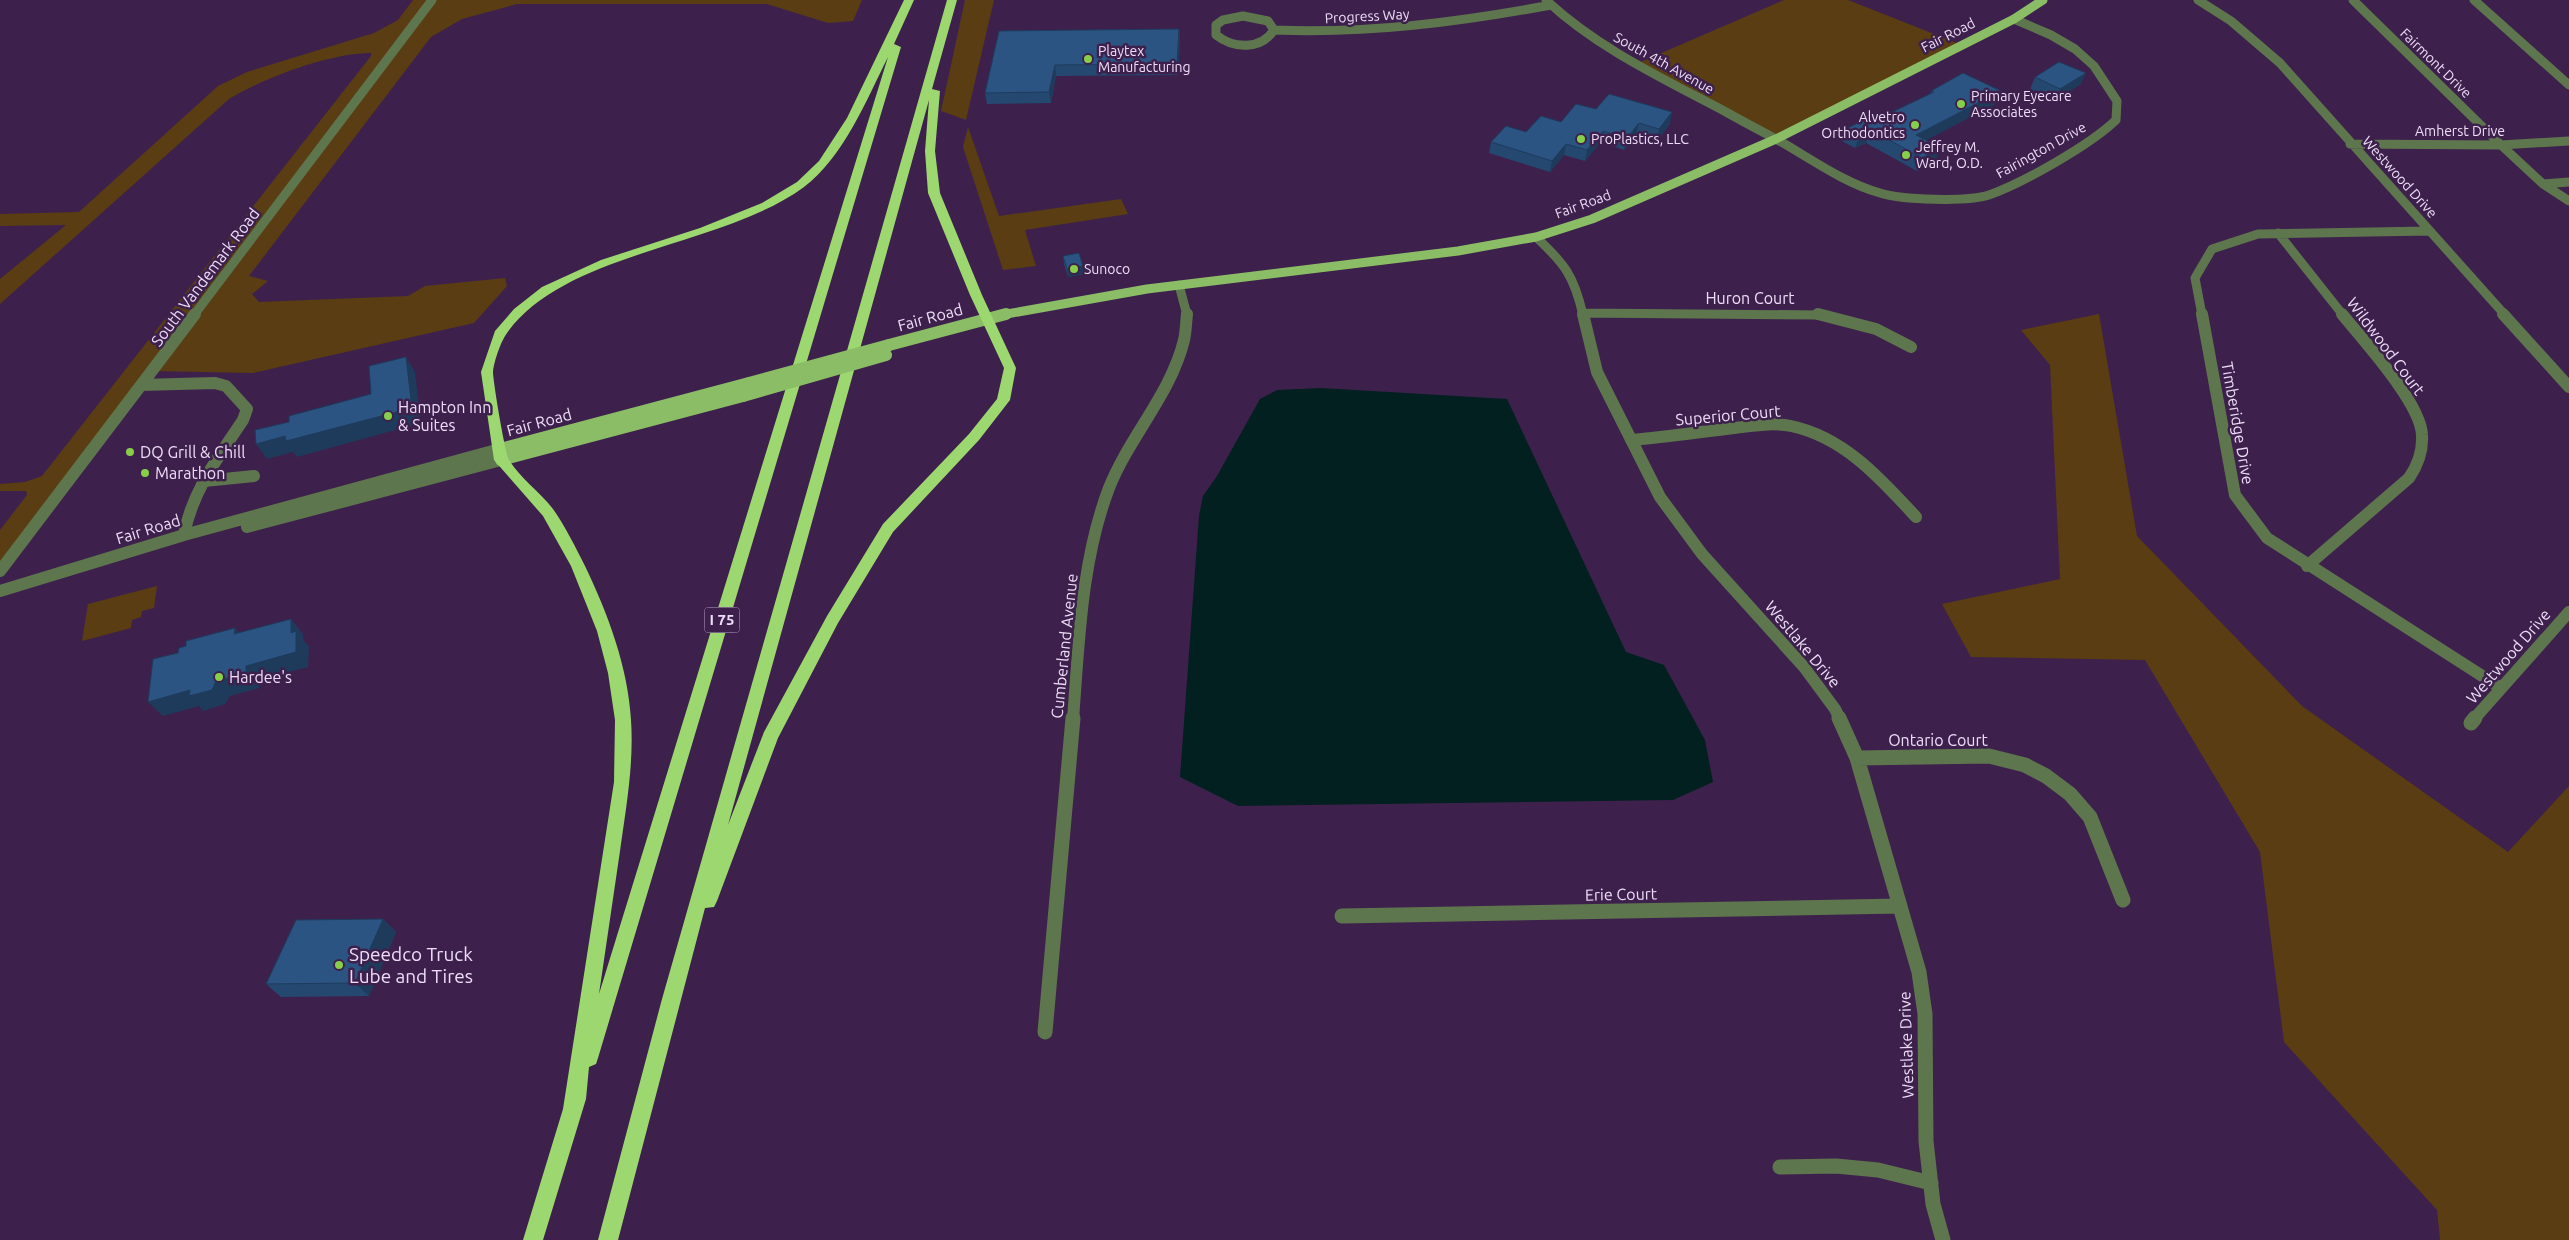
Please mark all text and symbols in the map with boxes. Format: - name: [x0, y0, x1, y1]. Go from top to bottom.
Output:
- street label: Progress Way: [1324, 6, 1410, 26]
- street label: Fair Road: [1918, 15, 1978, 55]
- street label: Fairmont Drive: [2397, 25, 2475, 101]
- street label: South 4th Avenue: [1611, 29, 1717, 97]
- place label: Playtex Manufacturing: [1098, 43, 1191, 75]
- marker: Playtex Manufacturing: [1082, 53, 1094, 65]
- place label: Primary Eyecare Associates: [1971, 88, 2072, 120]
- marker: Primary Eyecare Associates: [1955, 98, 1967, 110]
- place label: Alvetro Orthodontics: [1821, 109, 1905, 141]
- marker: Alvetro Orthodontics: [1909, 119, 1921, 131]
- street label: Fairington Drive: [1993, 119, 2089, 181]
- street label: Amherst Drive: [2415, 123, 2505, 139]
- place label: ProPlastics, LLC: [1591, 131, 1689, 147]
- marker: ProPlastics, LLC: [1575, 133, 1587, 145]
- street label: Westwood Drive: [2359, 133, 2441, 221]
- place label: Jeffrey M. Ward, O.D.: [1916, 139, 1983, 171]
- marker: Jeffrey M. Ward, O.D.: [1900, 149, 1912, 161]
- street label: Fair Road: [1553, 187, 1613, 221]
- street label: South Vandemark Road: [147, 204, 263, 350]
- place label: Sunoco: [1084, 261, 1130, 277]
- marker: Sunoco: [1068, 263, 1080, 275]
- street label: Huron Court: [1705, 289, 1795, 307]
- street label: Wildwood Court: [2343, 294, 2429, 399]
- street label: Fair Road: [896, 300, 964, 334]
- street label: Timberidge Drive: [2218, 360, 2258, 486]
- place label: Hampton Inn & Suites: [398, 398, 491, 434]
- street label: Superior Court: [1675, 401, 1782, 429]
- street label: Fair Road: [505, 405, 573, 439]
- marker: Hampton Inn & Suites: [382, 410, 394, 422]
- place label: DQ Grill & Chill: [140, 443, 245, 461]
- marker: DQ Grill & Chill: [124, 446, 136, 458]
- place label: Marathon: [155, 464, 225, 482]
- marker: Marathon: [139, 467, 151, 479]
- street label: Fair Road: [114, 511, 182, 547]
- street label: Cumberland Avenue: [1047, 573, 1081, 719]
- street label: Westlake Drive: [1762, 597, 1844, 691]
- street label: Westwood Drive: [2462, 605, 2554, 707]
- road number: I 75: [704, 608, 740, 632]
- place label: Hardee's: [229, 668, 292, 686]
- marker: Hardee's: [213, 671, 225, 683]
- street label: Ontario Court: [1888, 731, 1989, 749]
- street label: Erie Court: [1585, 884, 1658, 904]
- place label: Speedco Truck Lube and Tires: [349, 943, 473, 987]
- marker: Speedco Truck Lube and Tires: [333, 959, 345, 971]
- street label: Westlake Drive: [1895, 991, 1917, 1099]

